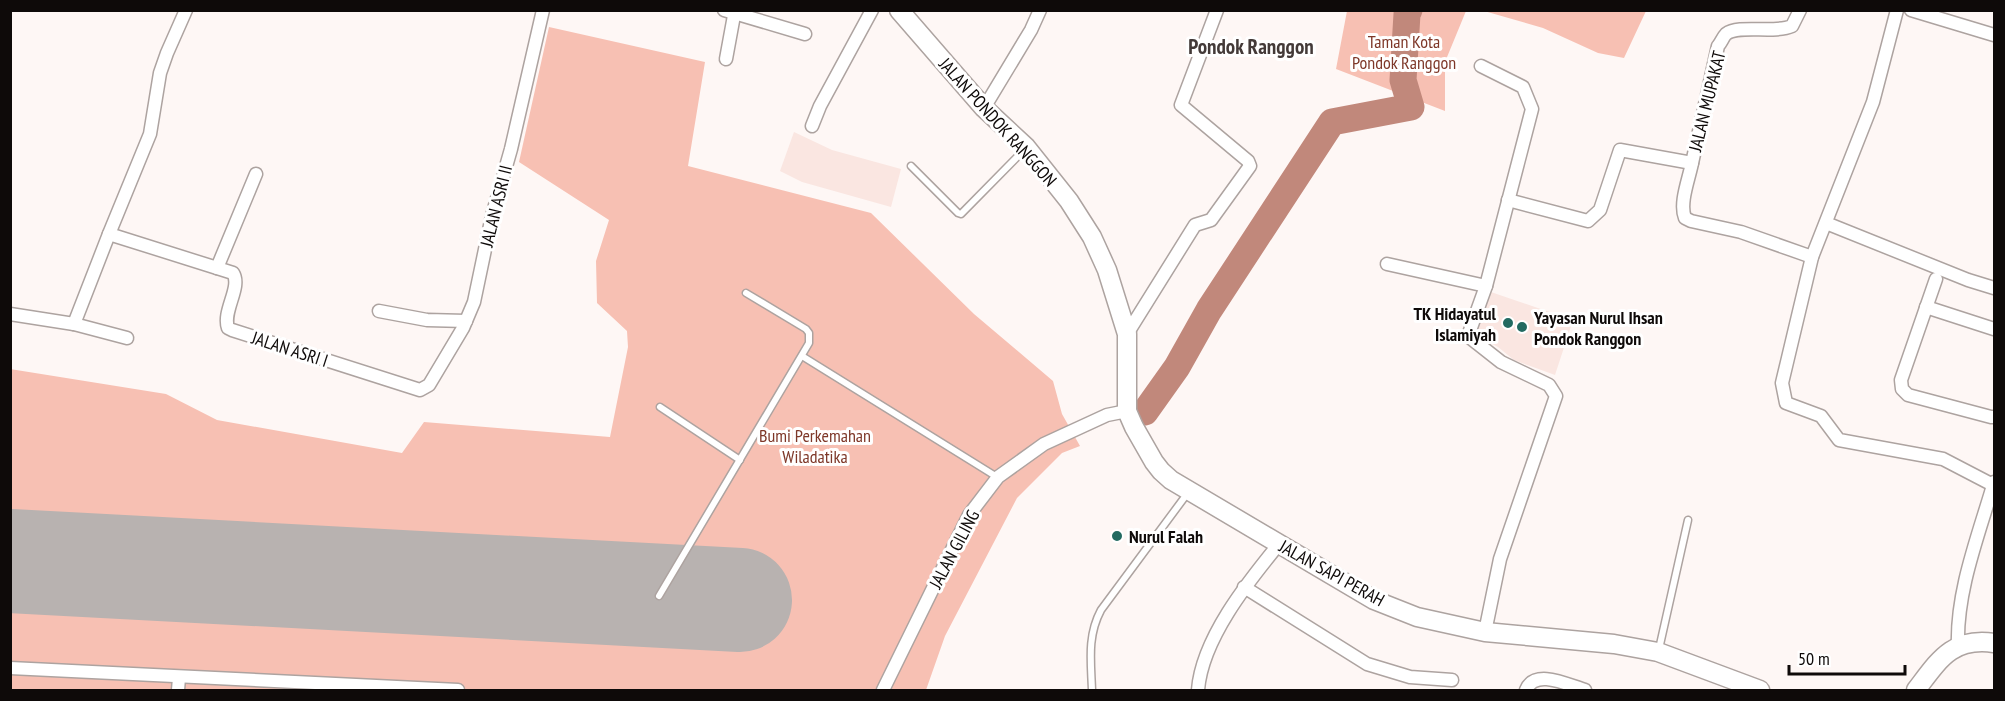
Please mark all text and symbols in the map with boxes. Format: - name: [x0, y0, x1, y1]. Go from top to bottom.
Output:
- park label: Taman Kota Pondok Ranggon: [1352, 30, 1456, 74]
- district label: Pondok Ranggon: [1188, 33, 1314, 60]
- street label: JALAN MUPAKAT: [1683, 48, 1731, 155]
- street label: JALAN PONDOK RANGGON: [934, 52, 1062, 191]
- street label: JALAN ASRI II: [475, 163, 517, 250]
- place label: TK Hidayatul Islamiyah: [1414, 302, 1497, 346]
- place label: Yayasan Nurul Ihsan Pondok Ranggon: [1533, 306, 1663, 350]
- marker: TK Hidayatul Islamiyah: [1501, 316, 1515, 330]
- marker: Yayasan Nurul Ihsan Pondok Ranggon: [1515, 320, 1529, 334]
- street label: JALAN ASRI I: [248, 326, 331, 372]
- park label: Bumi Perkemahan Wiladatika: [759, 424, 871, 468]
- street label: JALAN GILING: [923, 506, 984, 593]
- place label: Nurul Falah: [1129, 525, 1203, 548]
- marker: Nurul Falah: [1110, 529, 1124, 543]
- street label: JALAN SAPI PERAH: [1274, 534, 1389, 611]
- scale bar: [1789, 638, 1904, 676]
- text: 50 m: [1798, 647, 1830, 670]

